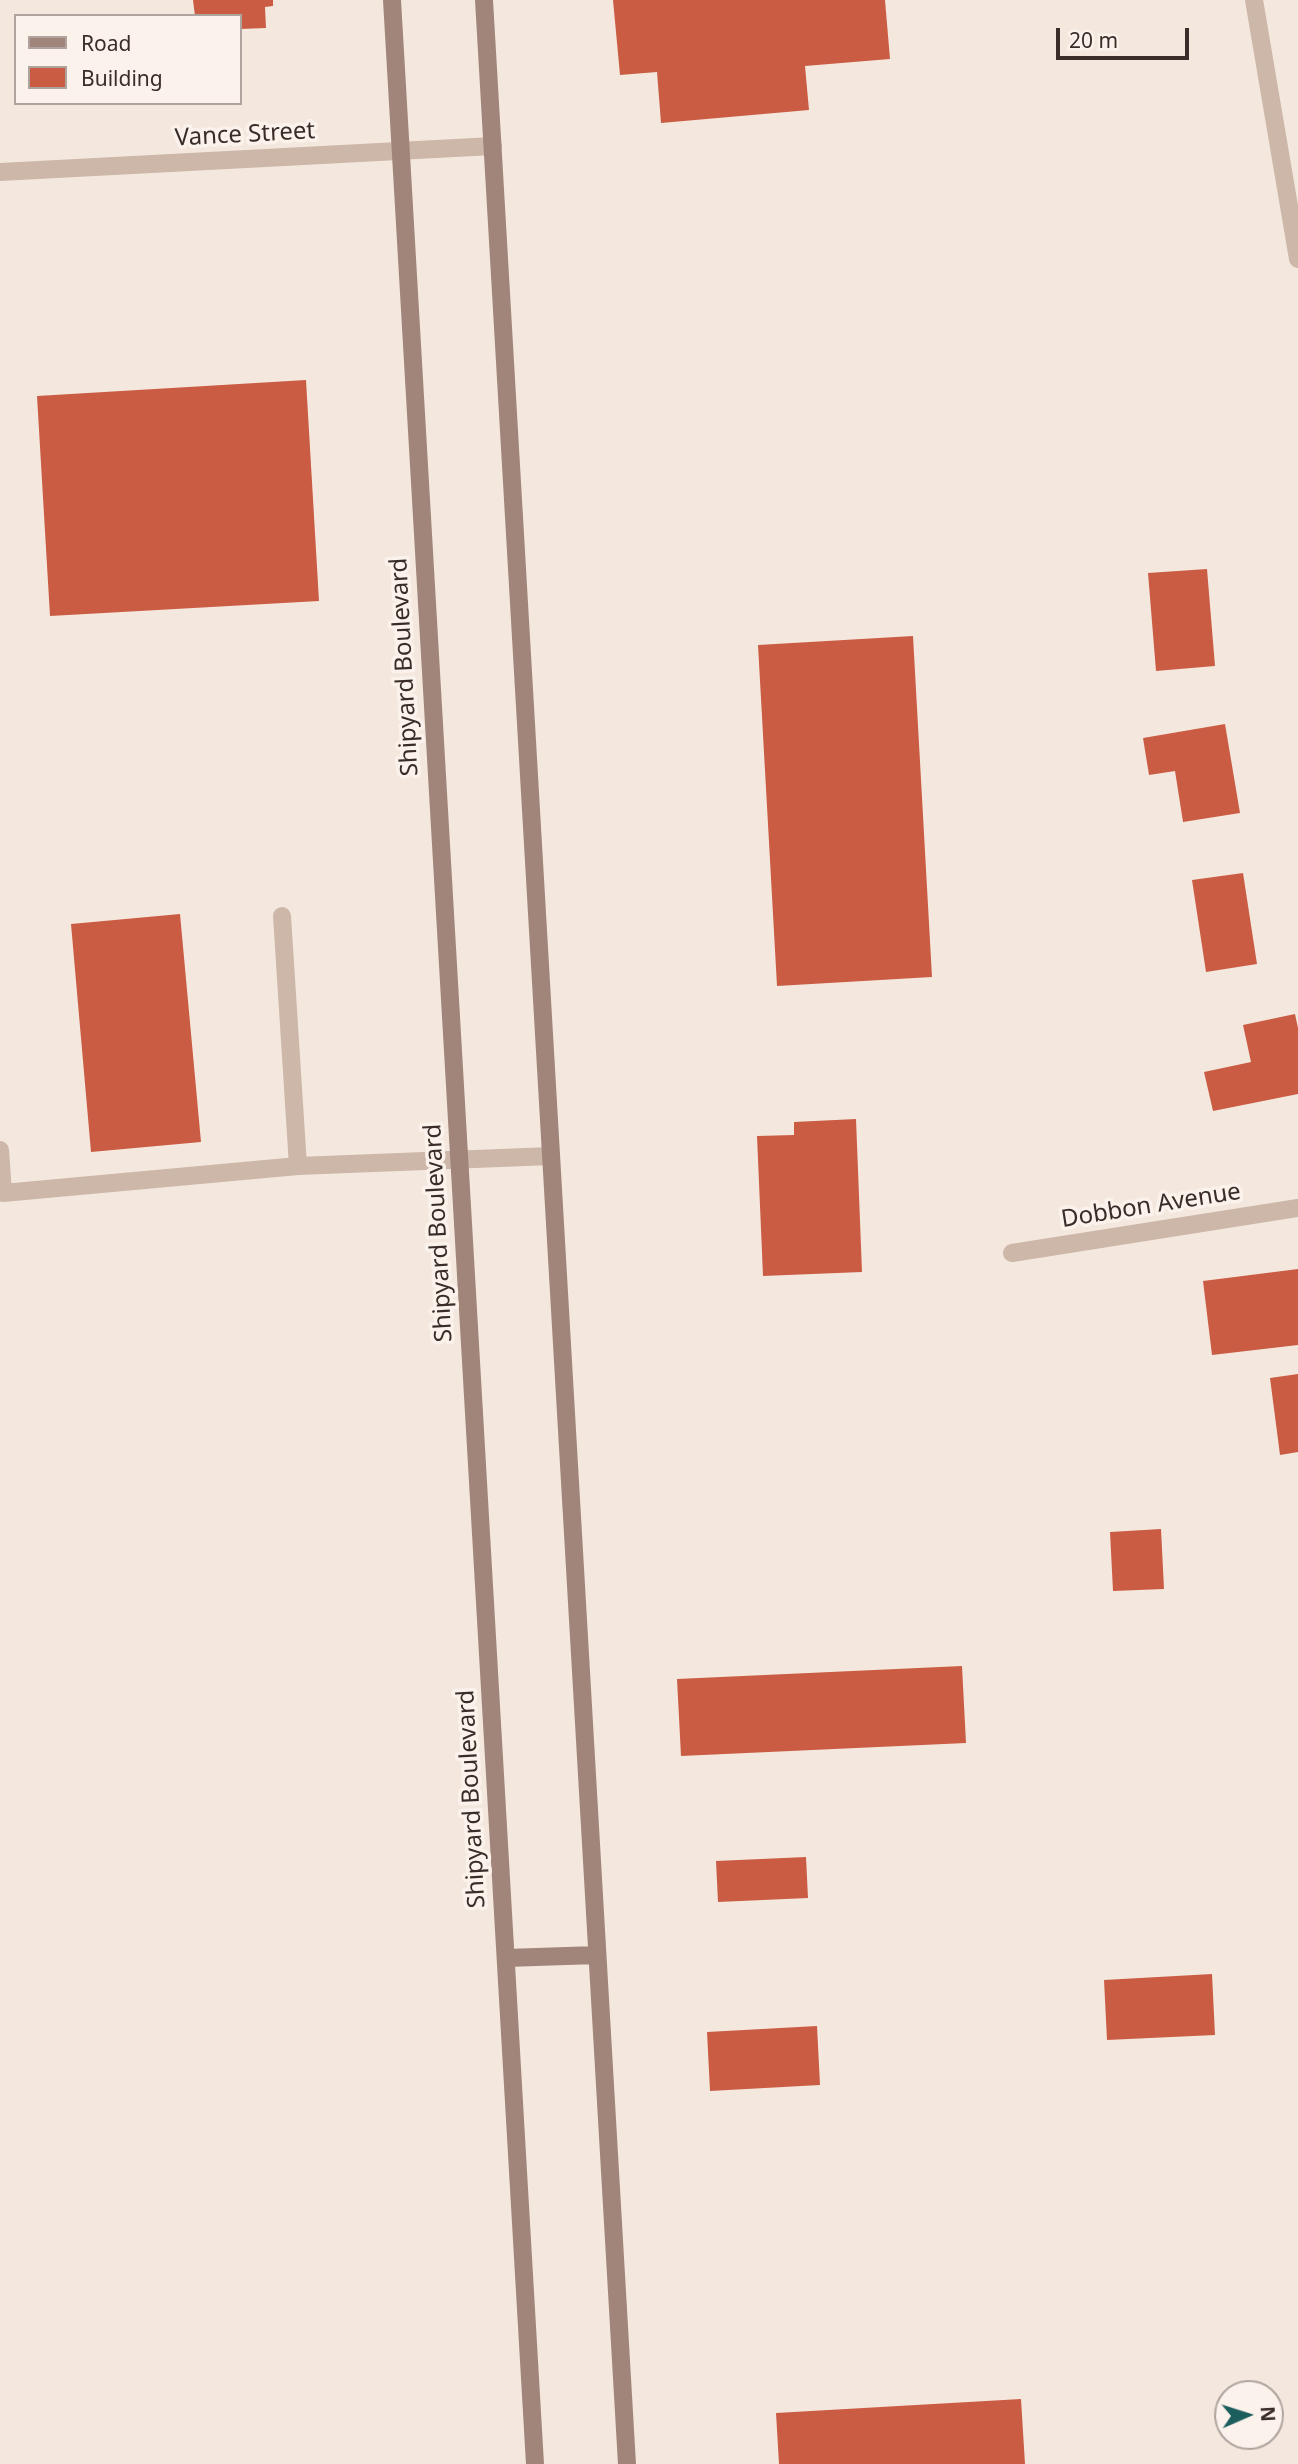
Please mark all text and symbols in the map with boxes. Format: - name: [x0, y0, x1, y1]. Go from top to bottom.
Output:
- legend: [14, 14, 242, 105]
- scale bar: [1060, 14, 1193, 58]
- text: 20 m: [1069, 26, 1118, 54]
- text: Road: [81, 29, 131, 57]
- text: Building: [81, 64, 163, 92]
- street label: Vance Street: [174, 117, 316, 153]
- street label: Shipyard Boulevard: [385, 557, 425, 777]
- street label: Shipyard Boulevard: [419, 1123, 459, 1343]
- street label: Dobbon Avenue: [1059, 1178, 1243, 1234]
- street label: Shipyard Boulevard: [452, 1689, 492, 1909]
- north arrow: [1214, 2380, 1284, 2450]
- text: N: [1255, 2406, 1281, 2422]

